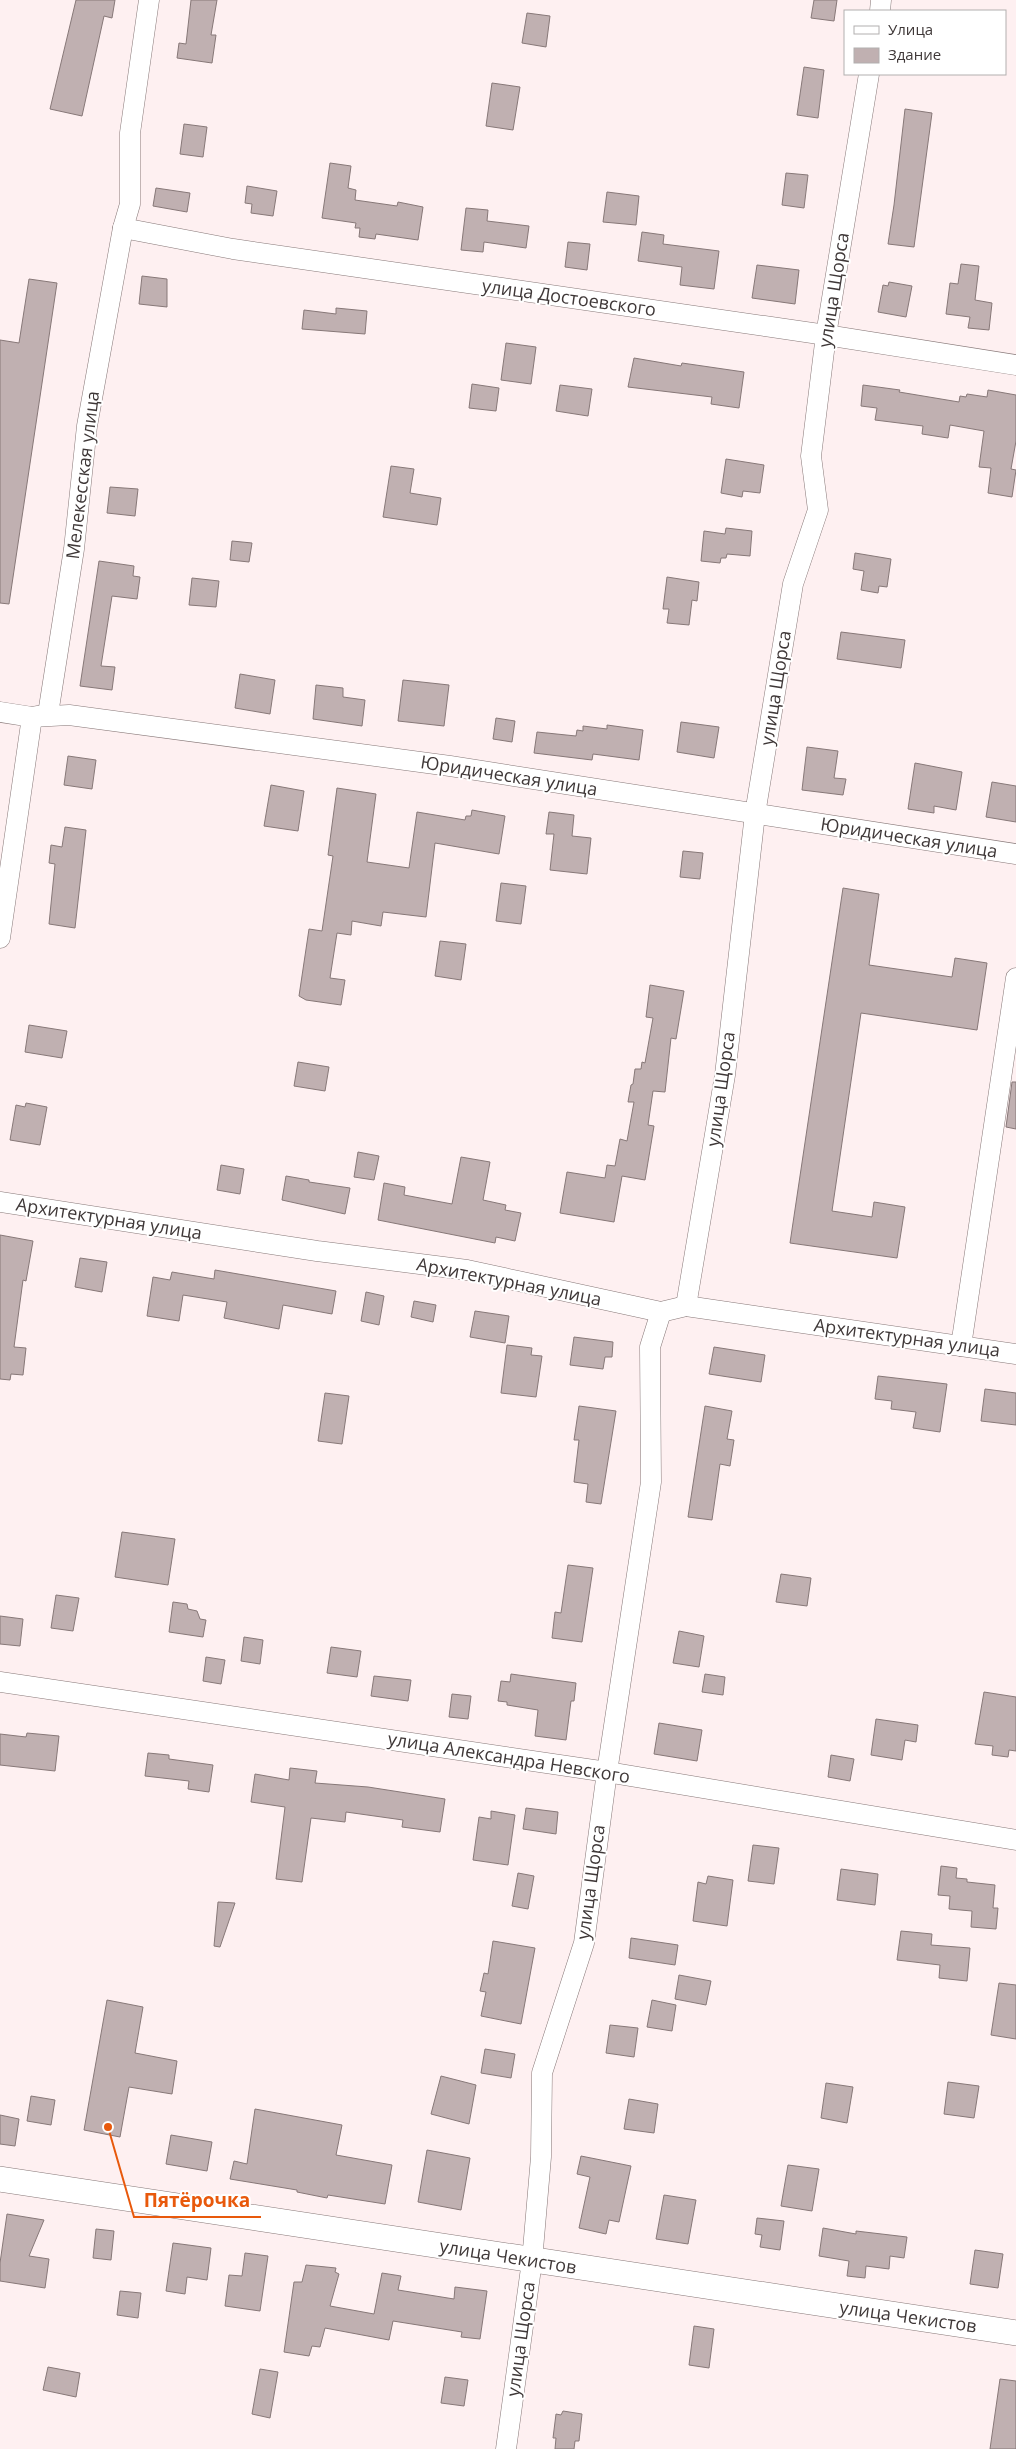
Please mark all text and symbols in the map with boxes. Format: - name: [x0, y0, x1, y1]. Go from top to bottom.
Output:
- legend: [844, 10, 1006, 75]
- text: Улица: [888, 19, 933, 39]
- text: Здание: [888, 44, 941, 64]
- street label: улица Щорса: [812, 231, 854, 349]
- street label: улица Достоевского: [481, 273, 658, 321]
- street label: Мелекесская улица: [60, 389, 104, 560]
- street label: улица Щорса: [754, 629, 796, 747]
- street label: Юридическая улица: [419, 749, 599, 801]
- street label: Юридическая улица: [819, 811, 999, 863]
- street label: улица Щорса: [700, 1030, 740, 1148]
- street label: Архитектурная улица: [15, 1191, 204, 1245]
- street label: Архитектурная улица: [415, 1251, 604, 1311]
- street label: Архитектурная улица: [813, 1312, 1002, 1362]
- street label: улица Александра Невского: [386, 1726, 632, 1788]
- street label: улица Щорса: [570, 1823, 610, 1941]
- callout: Пятёрочка: [134, 2183, 261, 2217]
- text: Пятёрочка: [144, 2187, 250, 2213]
- street label: улица Чекистов: [438, 2233, 578, 2279]
- street label: улица Щорса: [500, 2280, 540, 2398]
- street label: улица Чекистов: [838, 2295, 978, 2338]

